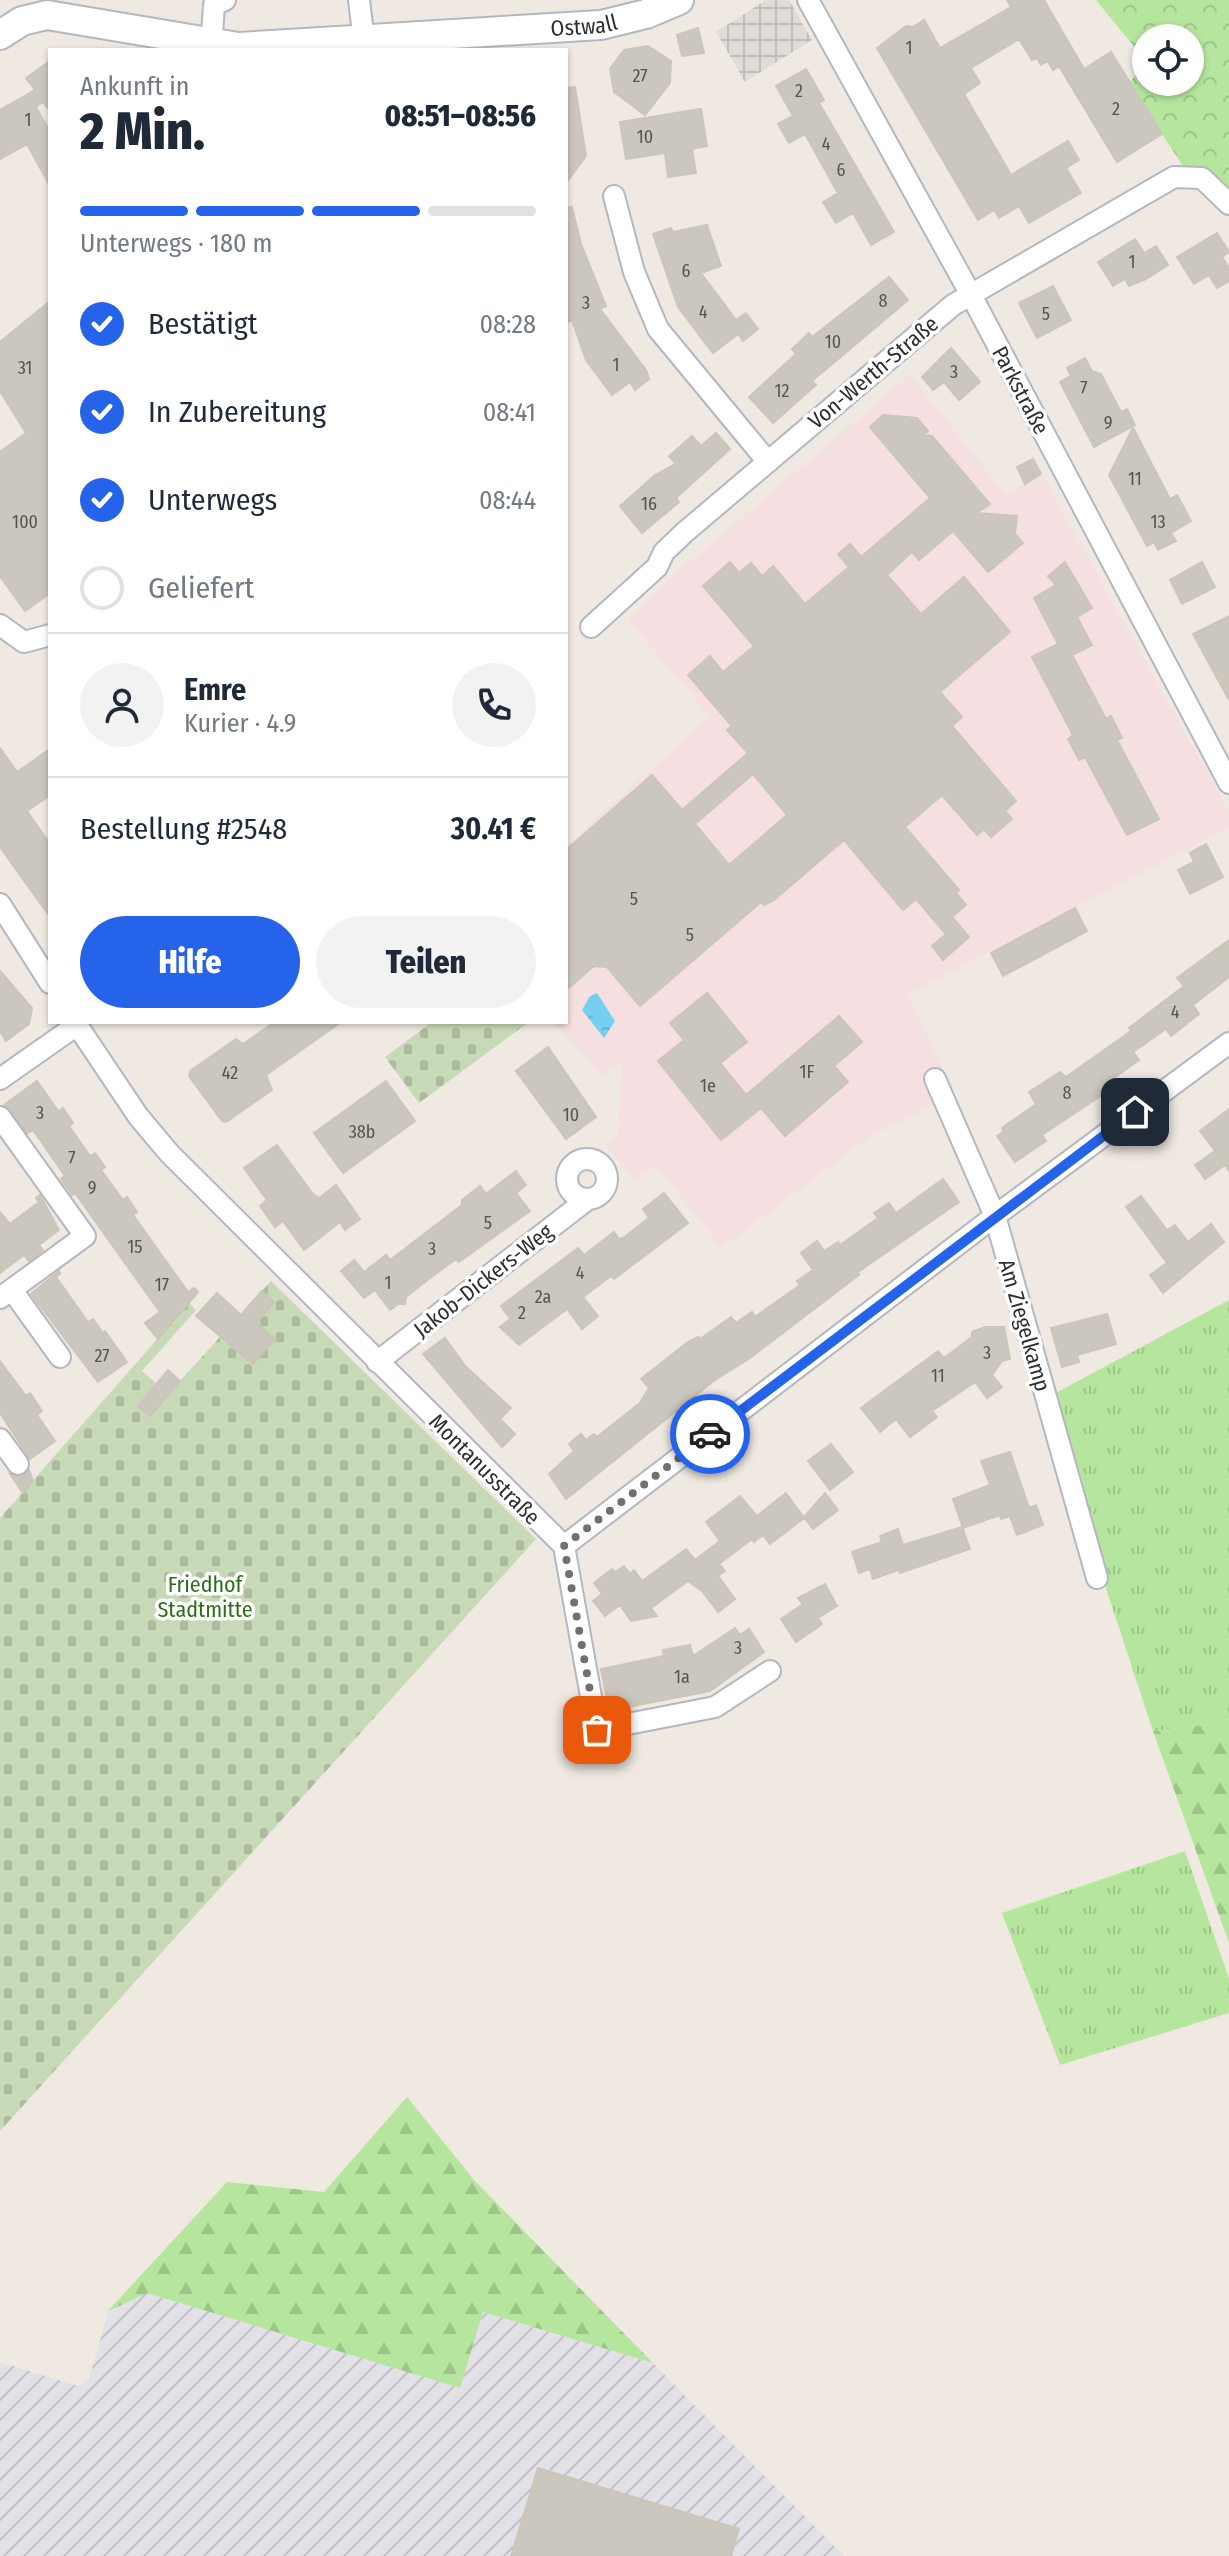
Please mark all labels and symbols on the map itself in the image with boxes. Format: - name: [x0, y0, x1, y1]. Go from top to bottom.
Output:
- street label: Ostwall: [550, 8, 620, 42]
- house number: 1: [905, 37, 913, 59]
- house number: 27: [632, 65, 648, 87]
- house number: 2: [795, 80, 803, 102]
- house number: 2: [1112, 98, 1120, 120]
- house number: 1: [24, 109, 32, 131]
- house number: 10: [637, 126, 653, 148]
- house number: 4: [822, 133, 831, 155]
- house number: 6: [837, 159, 846, 181]
- house number: 1: [1128, 251, 1136, 273]
- house number: 6: [682, 260, 691, 282]
- house number: 8: [879, 290, 888, 312]
- house number: 3: [582, 292, 590, 314]
- house number: 4: [699, 301, 708, 323]
- house number: 5: [1042, 303, 1050, 325]
- street label: Von-Werth-Straße: [803, 310, 944, 435]
- house number: 10: [825, 331, 841, 353]
- street label: Parkstraße: [986, 342, 1055, 439]
- house number: 1: [612, 354, 620, 376]
- house number: 31: [18, 357, 32, 379]
- house number: 3: [950, 361, 958, 383]
- house number: 7: [1080, 377, 1088, 399]
- house number: 12: [775, 380, 790, 402]
- house number: 9: [1104, 412, 1112, 434]
- house number: 11: [1128, 468, 1142, 490]
- house number: 16: [641, 493, 657, 515]
- house number: 100: [12, 511, 38, 533]
- house number: 13: [1150, 511, 1166, 533]
- house number: 5: [630, 888, 638, 910]
- house number: 5: [686, 924, 694, 946]
- house number: 4: [1171, 1001, 1180, 1023]
- house number: 1F: [800, 1061, 815, 1083]
- house number: 42: [222, 1062, 238, 1084]
- house number: 1e: [700, 1075, 716, 1097]
- pin: [1101, 1078, 1169, 1146]
- house number: 8: [1063, 1082, 1072, 1104]
- house number: 3: [36, 1102, 44, 1124]
- house number: 10: [563, 1104, 579, 1126]
- house number: 38b: [349, 1121, 375, 1143]
- house number: 7: [68, 1147, 76, 1169]
- house number: 9: [88, 1177, 96, 1199]
- house number: 5: [484, 1212, 492, 1234]
- street label: Jakob-Dickers-Weg: [408, 1217, 559, 1343]
- house number: 15: [127, 1236, 143, 1258]
- house number: 3: [428, 1238, 436, 1260]
- street label: Am Ziegelkamp: [993, 1256, 1056, 1394]
- house number: 4: [576, 1262, 585, 1284]
- house number: 1: [384, 1272, 392, 1294]
- house number: 17: [155, 1274, 169, 1296]
- house number: 2a: [535, 1286, 551, 1308]
- house number: 2: [518, 1302, 526, 1324]
- house number: 3: [983, 1342, 991, 1364]
- house number: 27: [94, 1345, 110, 1367]
- house number: 11: [931, 1365, 945, 1387]
- courier: [670, 1394, 750, 1474]
- street label: Montanusstraße: [424, 1408, 546, 1530]
- park label: Friedhof Stadtmitte: [157, 1571, 253, 1623]
- house number: 3: [734, 1637, 742, 1659]
- house number: 1a: [674, 1666, 690, 1688]
- pin: [563, 1696, 631, 1764]

